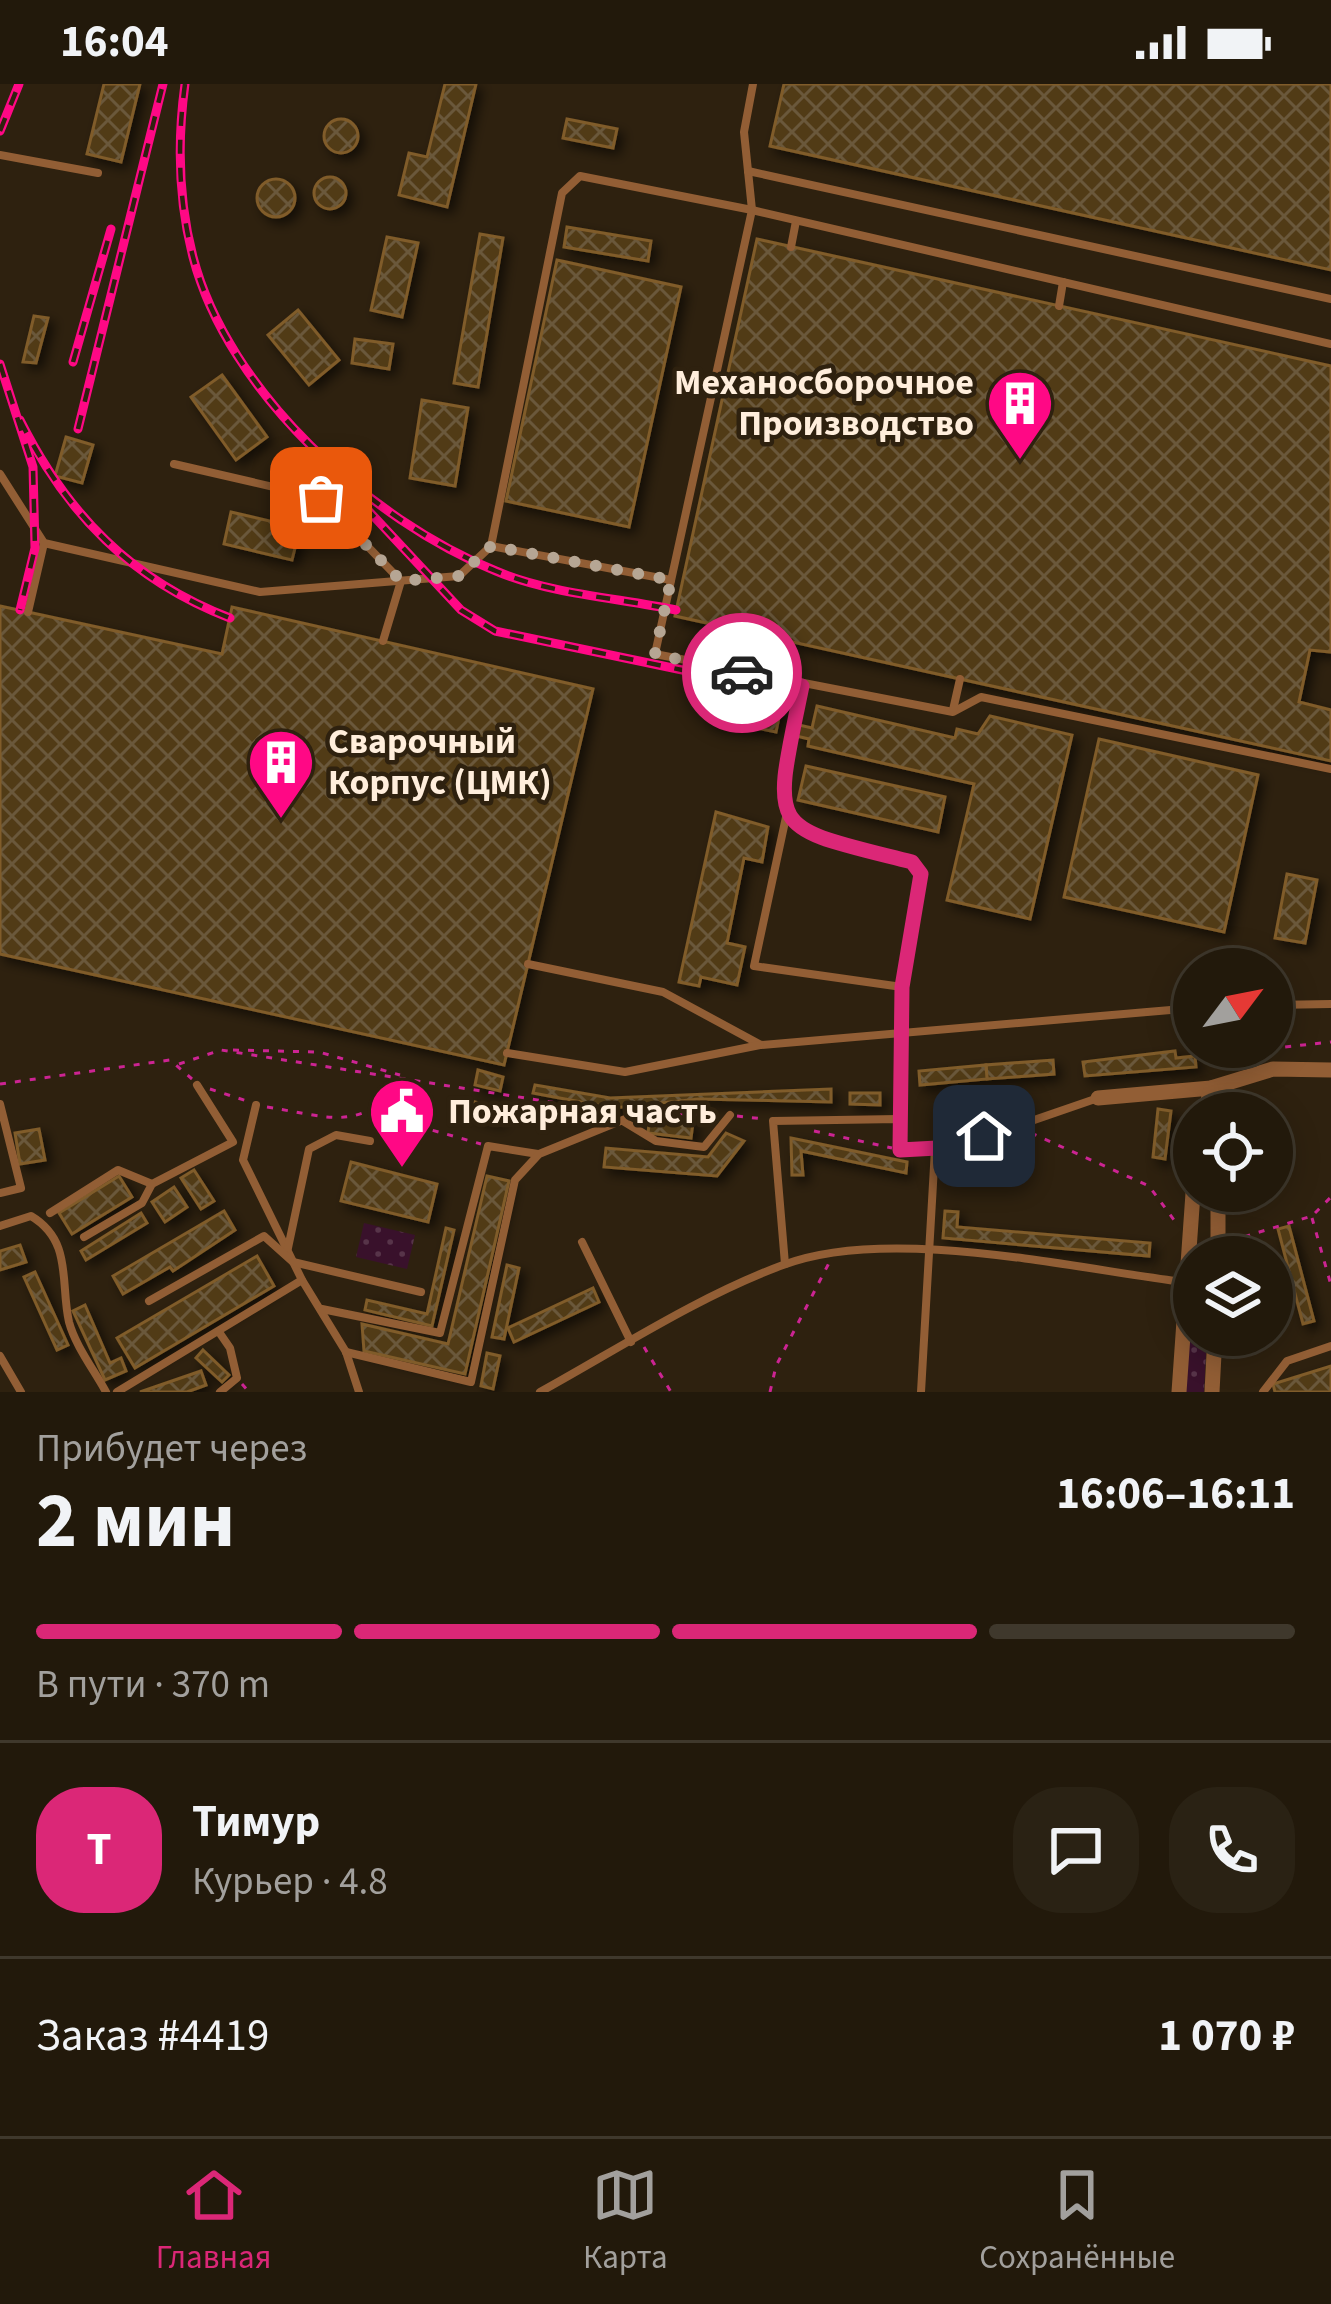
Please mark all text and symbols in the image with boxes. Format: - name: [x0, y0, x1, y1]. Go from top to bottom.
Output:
- text: 16:04: [60, 10, 169, 74]
- place label: Механосборочное Производство: [674, 357, 974, 449]
- building icon: Механосборочное Производство: [985, 368, 1055, 462]
- pin: [270, 447, 372, 549]
- icon: bag: [288, 465, 354, 531]
- courier: [682, 613, 802, 733]
- icon: car: [709, 640, 775, 706]
- place label: Сварочный Корпус (ЦМК): [328, 716, 552, 808]
- building icon: Сварочный Корпус (ЦМК): [246, 727, 316, 821]
- north arrow: [1173, 948, 1293, 1068]
- map controls: [1173, 948, 1293, 1356]
- public building icon: Пожарная часть: [367, 1076, 437, 1170]
- pin: [933, 1085, 1035, 1187]
- place label: Пожарная часть: [448, 1086, 717, 1137]
- button: locate: [1173, 1092, 1293, 1212]
- icon: home: [951, 1103, 1017, 1169]
- button: layers: [1173, 1236, 1293, 1356]
- text: Прибудет через: [36, 1421, 307, 1477]
- text: 16:06–16:11: [1056, 1462, 1295, 1526]
- text: 2 мин: [36, 1466, 235, 1577]
- text: В пути · 370 m: [36, 1657, 270, 1713]
- button: chat: [1013, 1787, 1139, 1913]
- button: phone: [1169, 1787, 1295, 1913]
- text: Тимур: [192, 1790, 320, 1854]
- text: Т: [86, 1818, 112, 1882]
- text: Курьер · 4.8: [192, 1854, 388, 1910]
- text: Заказ #4419: [36, 2004, 269, 2068]
- text: 1 070 ₽: [1158, 2004, 1295, 2068]
- tab: Главная: [156, 2162, 272, 2281]
- tab: Карта: [583, 2162, 668, 2281]
- tab: Сохранённые: [979, 2162, 1175, 2281]

